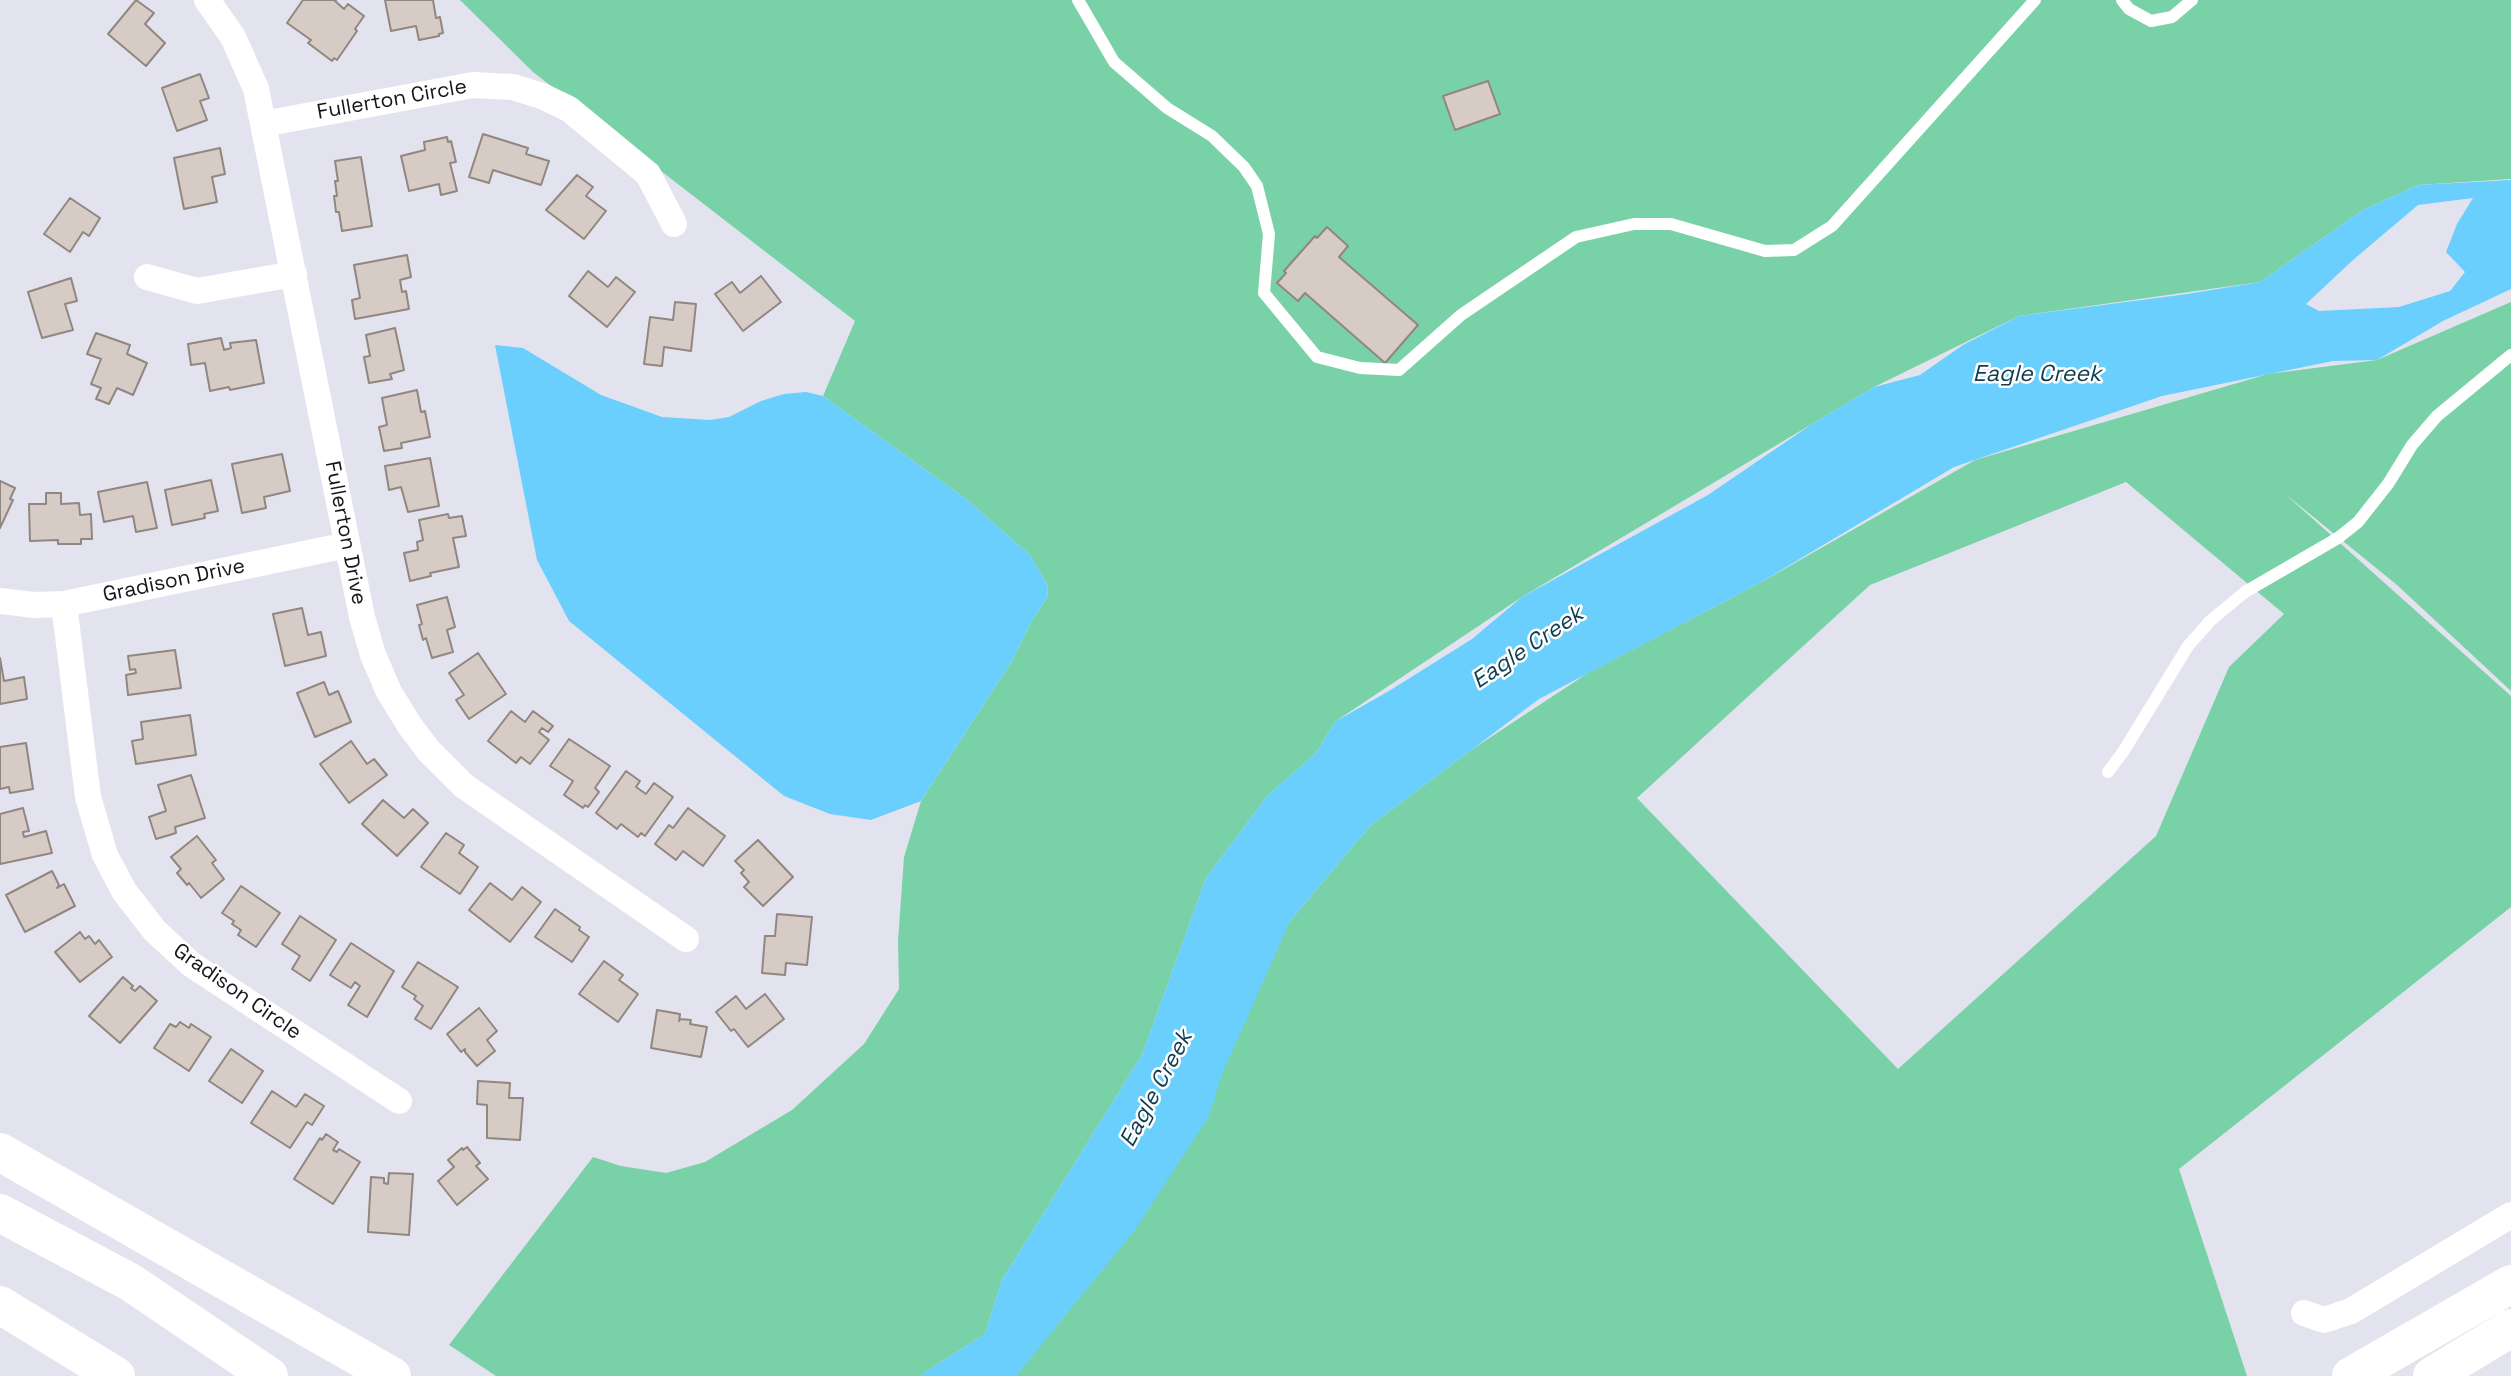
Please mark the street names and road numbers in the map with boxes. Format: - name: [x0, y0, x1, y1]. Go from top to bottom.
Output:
- street label: Fullerton Circle: [315, 74, 469, 126]
- street label: Fullerton Drive: [319, 459, 371, 607]
- street label: Gradison Drive: [101, 554, 247, 608]
- street label: Gradison Circle: [168, 939, 306, 1045]

